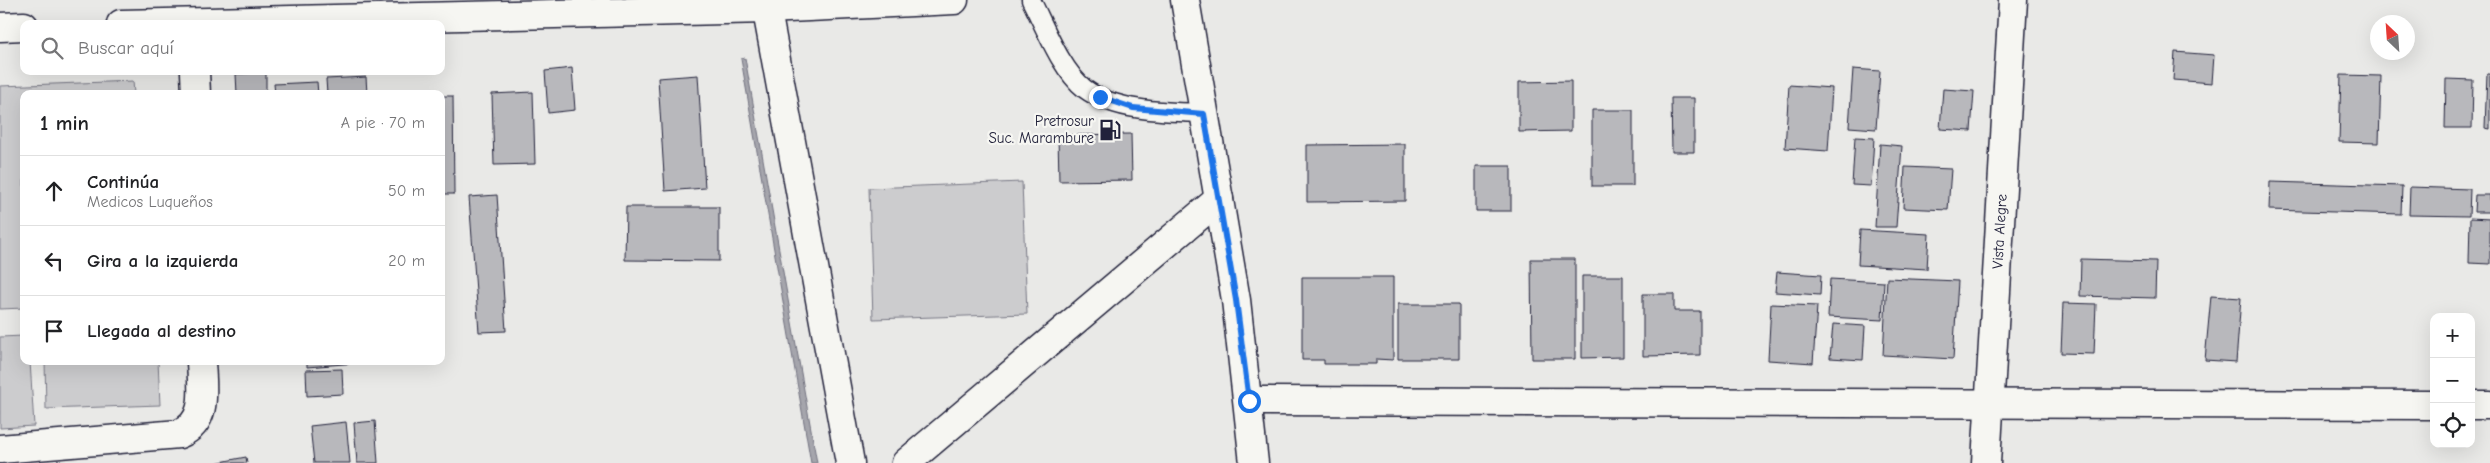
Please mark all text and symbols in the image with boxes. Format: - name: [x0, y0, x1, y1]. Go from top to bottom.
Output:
- north arrow: [2370, 15, 2415, 60]
- search box: [20, 20, 445, 75]
- icon: search: [38, 34, 66, 62]
- text: Buscar aquí: [78, 37, 174, 59]
- route end: [1089, 86, 1112, 109]
- text: 1 min: [40, 111, 89, 135]
- place label: Pretrosur Suc. Marambure: [989, 112, 1094, 147]
- text: A pie · 70 m: [341, 114, 425, 132]
- fuel station icon: Pretrosur Suc. Marambure: [1097, 117, 1123, 143]
- text: Continúa: [87, 171, 159, 193]
- icon: ahead: [40, 177, 68, 205]
- text: 50 m: [388, 182, 425, 200]
- text: Medicos Luqueños: [87, 193, 213, 211]
- street label: Vista Alegre: [1988, 193, 2011, 269]
- icon: left: [40, 247, 68, 275]
- text: Gira a la izquierda: [87, 250, 238, 272]
- text: 20 m: [388, 252, 425, 270]
- map controls: [2430, 313, 2475, 448]
- button: +: [2430, 313, 2475, 358]
- icon: arrive: [40, 317, 68, 345]
- text: Llegada al destino: [87, 320, 236, 342]
- button: −: [2430, 358, 2475, 403]
- route start: [1238, 390, 1261, 413]
- button: locate: [2430, 403, 2475, 448]

